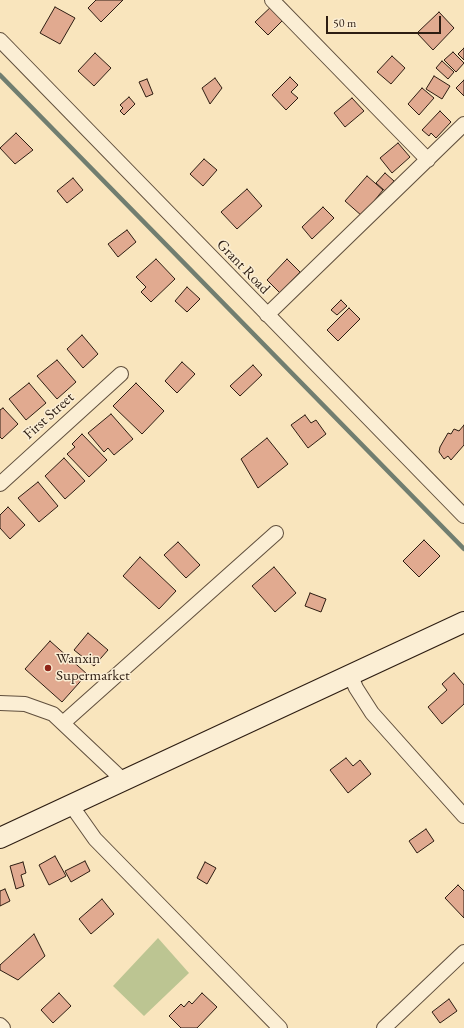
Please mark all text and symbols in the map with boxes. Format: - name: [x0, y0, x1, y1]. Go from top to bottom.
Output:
- scale bar: [328, 8, 443, 34]
- text: 50 m: [333, 15, 356, 31]
- street label: Grant Road: [213, 236, 273, 298]
- street label: First Street: [20, 389, 78, 443]
- place label: Wanxin Supermarket: [56, 650, 130, 685]
- marker: Wanxin Supermarket: [43, 663, 53, 673]

